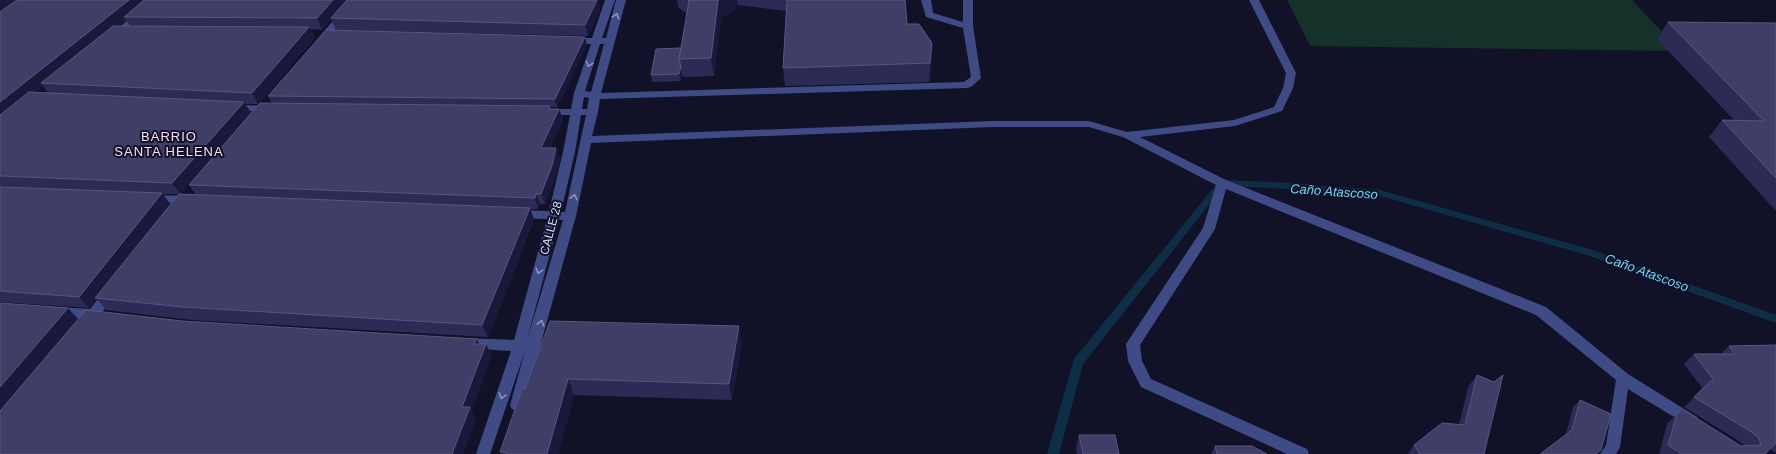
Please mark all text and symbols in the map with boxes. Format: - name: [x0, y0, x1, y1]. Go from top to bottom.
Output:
- one-way arrow: [612, 13, 620, 19]
- one-way arrow: [586, 60, 594, 67]
- district label: BARRIO SANTA HELENA: [114, 129, 224, 159]
- water label: Caño Atascoso: [1290, 181, 1378, 202]
- one-way arrow: [570, 194, 578, 200]
- street label: CALLE 28: [537, 199, 565, 256]
- water label: Caño Atascoso: [1603, 250, 1691, 295]
- one-way arrow: [535, 268, 544, 275]
- one-way arrow: [537, 319, 545, 326]
- one-way arrow: [498, 392, 507, 399]

